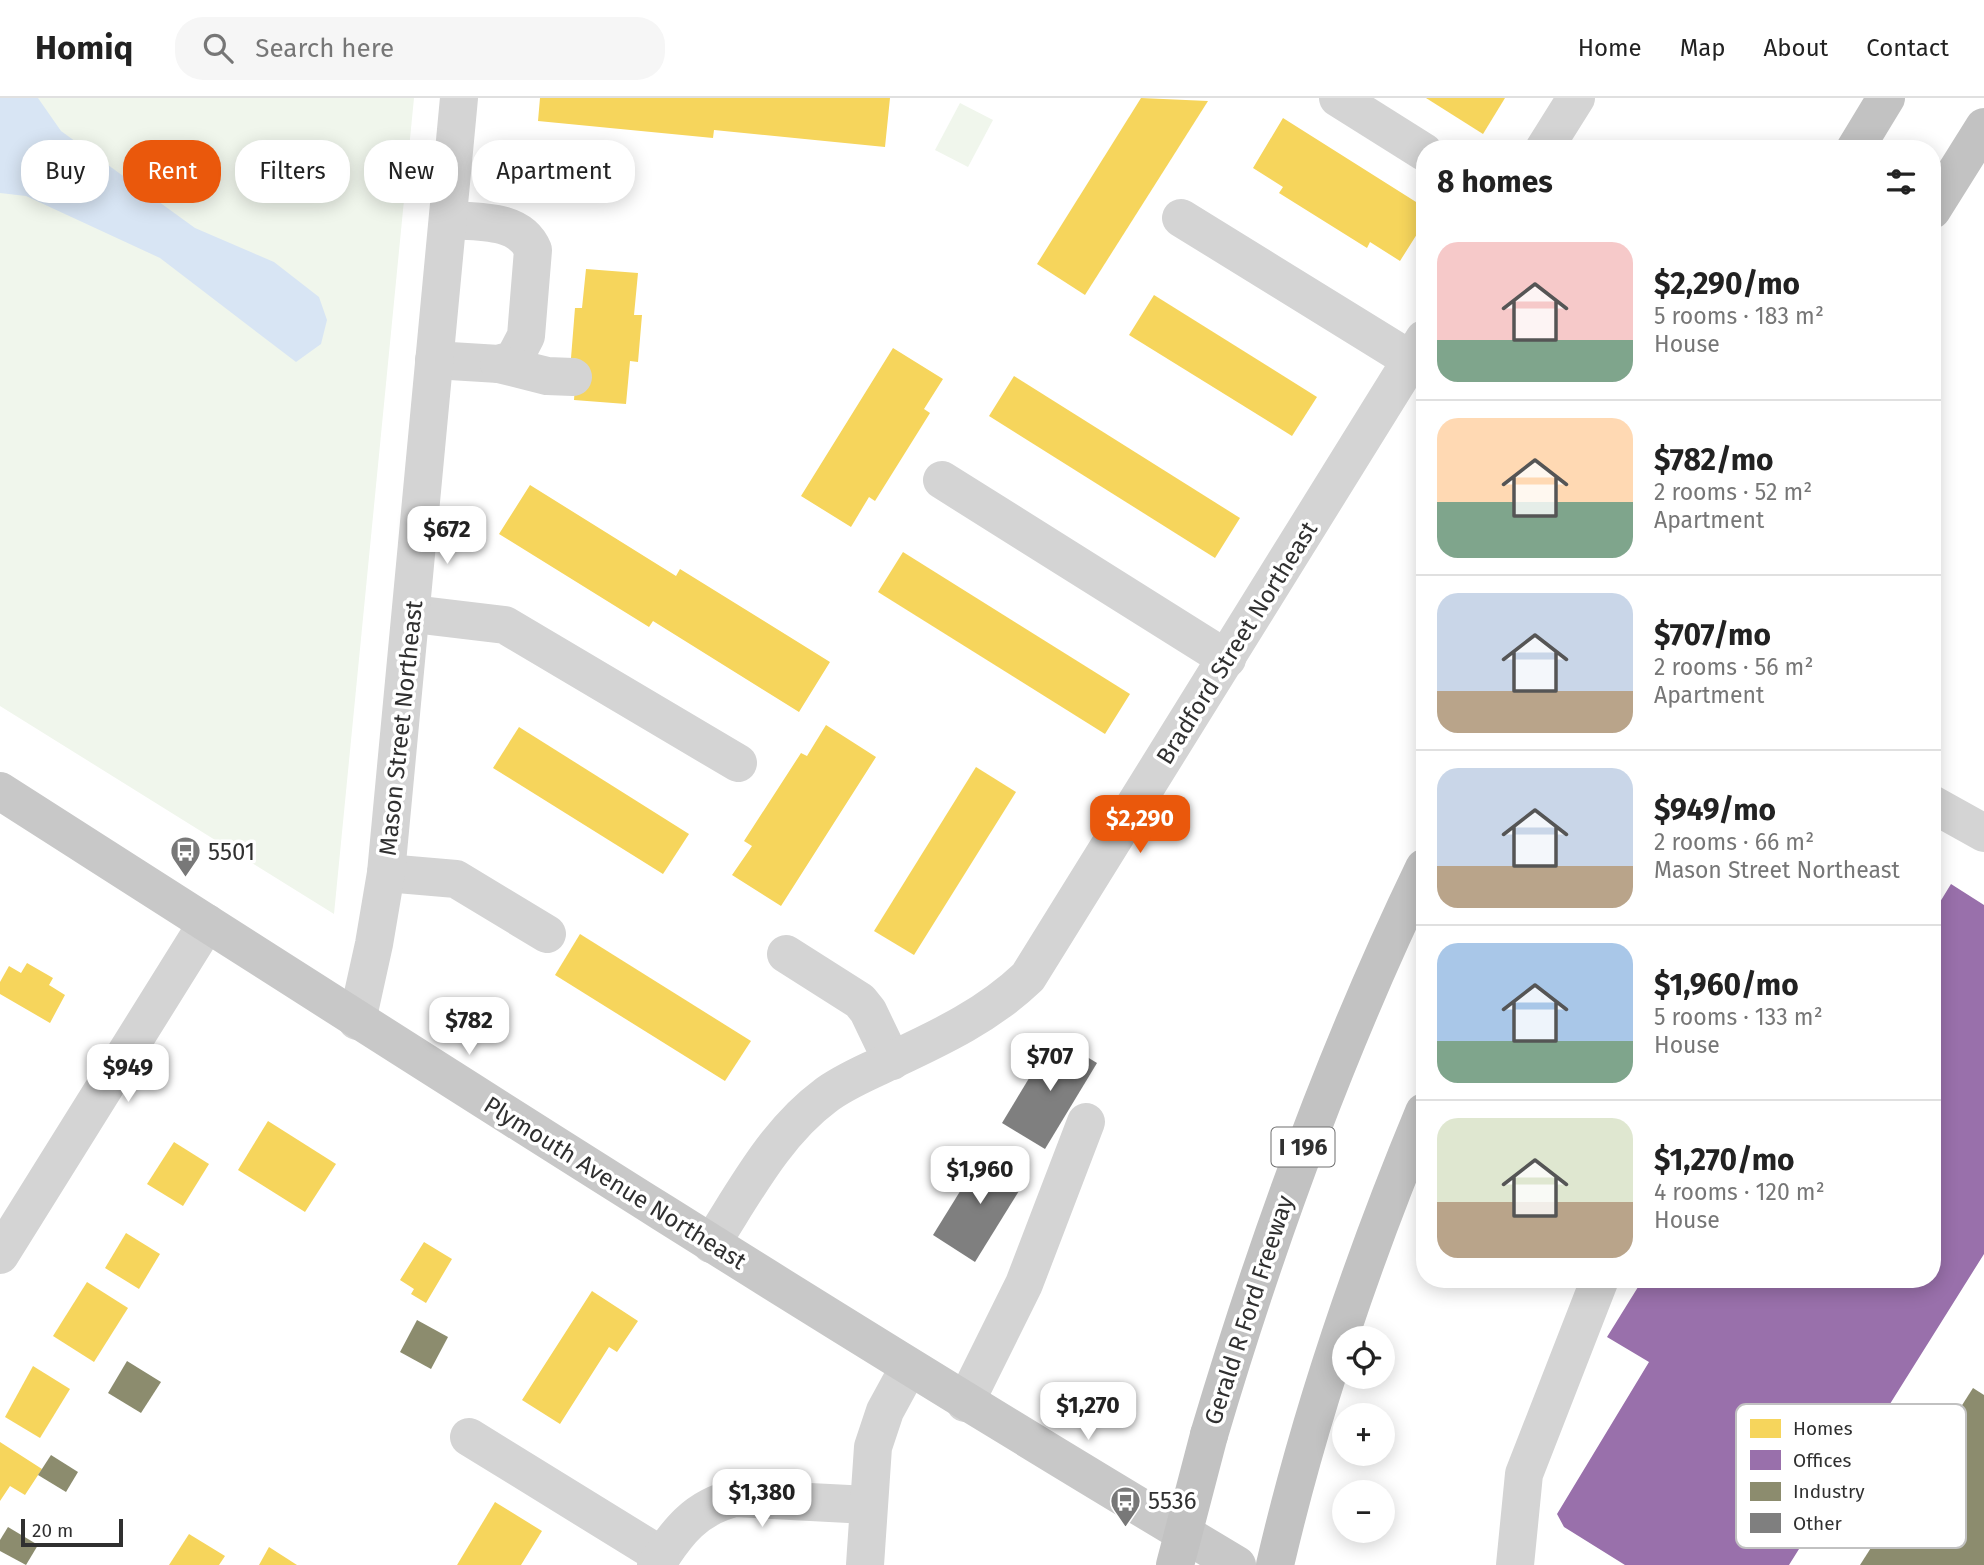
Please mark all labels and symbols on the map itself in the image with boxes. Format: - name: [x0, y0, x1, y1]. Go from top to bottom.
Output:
- pin: $672: [406, 506, 488, 566]
- street label: Bradford Street Northeast: [1151, 516, 1323, 770]
- street label: Mason Street Northeast: [374, 599, 428, 857]
- pin: $2,290: [1083, 796, 1197, 855]
- bus stop icon: 5501: [168, 835, 202, 879]
- place label: 5501: [208, 838, 255, 866]
- pin: $782: [428, 998, 510, 1057]
- pin: $707: [1009, 1034, 1091, 1093]
- pin: $949: [87, 1044, 169, 1104]
- street label: Plymouth Avenue Northeast: [479, 1091, 752, 1276]
- road number: I 196: [1272, 1128, 1334, 1166]
- pin: $1,960: [923, 1146, 1037, 1206]
- street label: Gerald R Ford Freeway: [1199, 1192, 1299, 1428]
- pin: $1,270: [1031, 1382, 1145, 1442]
- legend: [1736, 1404, 1966, 1548]
- text: Homes: [1793, 1417, 1853, 1440]
- text: Offices: [1793, 1449, 1851, 1472]
- pin: $1,380: [705, 1470, 819, 1529]
- text: Industry: [1793, 1480, 1865, 1503]
- bus stop icon: 5536: [1108, 1484, 1142, 1528]
- place label: 5536: [1148, 1487, 1197, 1515]
- text: Other: [1793, 1512, 1842, 1535]
- scale bar: [21, 1516, 122, 1548]

